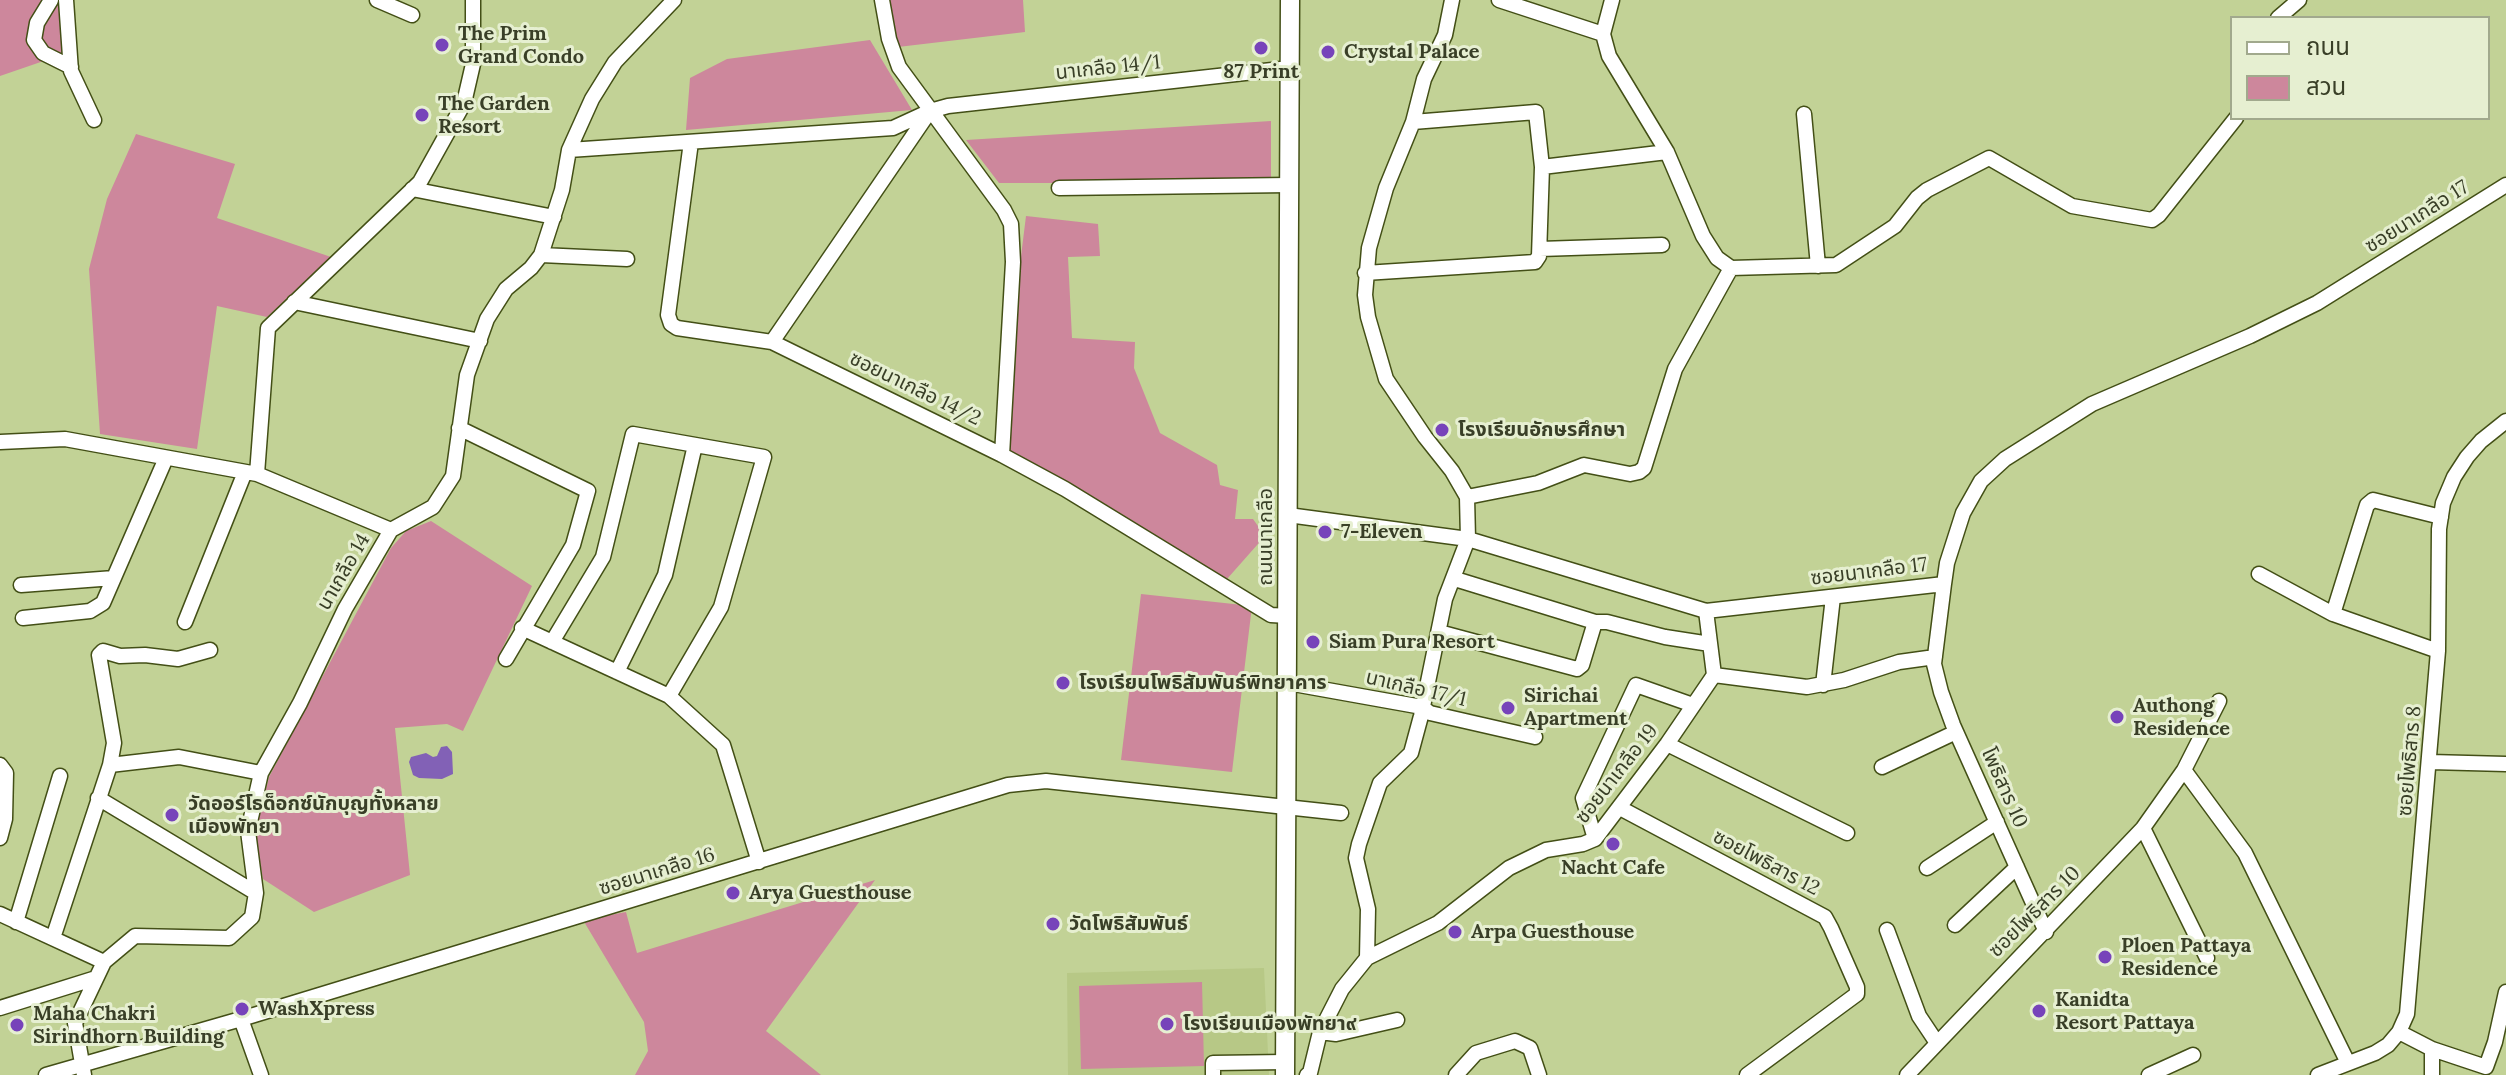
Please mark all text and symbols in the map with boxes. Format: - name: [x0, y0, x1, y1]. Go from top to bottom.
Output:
- legend: [2230, 16, 2490, 120]
- place label: The Prim Grand Condo: [458, 22, 584, 69]
- text: ถนน: [2306, 31, 2350, 62]
- marker: The Prim Grand Condo: [433, 36, 451, 54]
- marker: 87 Print: [1252, 39, 1270, 57]
- place label: Crystal Palace: [1344, 40, 1479, 64]
- marker: Crystal Palace: [1319, 43, 1337, 61]
- street label: นาเกลือ 14/1: [1054, 51, 1162, 85]
- place label: 87 Print: [1223, 60, 1299, 84]
- text: สวน: [2306, 71, 2346, 102]
- place label: The Garden Resort: [438, 92, 550, 139]
- marker: The Garden Resort: [413, 106, 431, 124]
- street label: ซอยนาเกลือ 17: [2361, 176, 2473, 258]
- street label: ซอยนาเกลือ 14/2: [845, 347, 985, 431]
- place label: โรงเรียนอักษรศึกษา: [1458, 418, 1625, 442]
- marker: โรงเรียนอักษรศึกษา: [1433, 421, 1451, 439]
- street label: ถนนนาเกลือ: [1254, 488, 1278, 586]
- place label: 7-Eleven: [1341, 520, 1422, 544]
- marker: 7-Eleven: [1316, 523, 1334, 541]
- street label: นาเกลือ 14: [312, 529, 376, 615]
- street label: ซอยนาเกลือ 17: [1809, 553, 1929, 591]
- place label: Siam Pura Resort: [1329, 630, 1495, 654]
- marker: Siam Pura Resort: [1304, 633, 1322, 651]
- street label: นาเกลือ 17/1: [1363, 666, 1469, 712]
- place label: โรงเรียนโพธิสัมพันธ์พิทยาคาร: [1079, 671, 1327, 695]
- marker: โรงเรียนโพธิสัมพันธ์พิทยาคาร: [1054, 674, 1072, 692]
- place label: Sirichai Apartment: [1524, 684, 1627, 731]
- place label: Authong Residence: [2133, 694, 2230, 741]
- marker: Sirichai Apartment: [1499, 699, 1517, 717]
- street label: ซอยโพธิสาร 8: [2393, 705, 2427, 817]
- marker: Authong Residence: [2108, 708, 2126, 726]
- street label: ซอยนาเกลือ 19: [1571, 719, 1663, 829]
- street label: โพธิสาร 10: [1976, 744, 2032, 832]
- place label: วัดออร์โธด็อกซ์นักบุญทั้งหลาย เมืองพัทยา: [188, 792, 439, 839]
- marker: วัดออร์โธด็อกซ์นักบุญทั้งหลาย เมืองพัทยา: [163, 806, 181, 824]
- street label: ซอยโพธิสาร 12: [1708, 825, 1824, 901]
- marker: Nacht Cafe: [1604, 835, 1622, 853]
- street label: ซอยนาเกลือ 16: [596, 843, 718, 901]
- place label: Nacht Cafe: [1561, 856, 1665, 880]
- street label: ซอยโพธิสาร 10: [1984, 861, 2086, 963]
- place label: Arya Guesthouse: [749, 881, 912, 905]
- marker: Arya Guesthouse: [724, 884, 742, 902]
- place label: วัดโพธิสัมพันธ์: [1069, 912, 1188, 936]
- marker: วัดโพธิสัมพันธ์: [1044, 915, 1062, 933]
- place label: Arpa Guesthouse: [1471, 920, 1634, 944]
- marker: Arpa Guesthouse: [1446, 923, 1464, 941]
- place label: Ploen Pattaya Residence: [2121, 934, 2251, 981]
- marker: Ploen Pattaya Residence: [2096, 948, 2114, 966]
- place label: Kanidta Resort Pattaya: [2055, 988, 2194, 1035]
- place label: WashXpress: [258, 997, 375, 1021]
- marker: WashXpress: [233, 1000, 251, 1018]
- place label: Maha Chakri Sirindhorn Building: [33, 1002, 224, 1049]
- marker: Kanidta Resort Pattaya: [2030, 1002, 2048, 1020]
- place label: โรงเรียนเมืองพัทยา๙: [1183, 1012, 1357, 1036]
- marker: โรงเรียนเมืองพัทยา๙: [1158, 1015, 1176, 1033]
- marker: Maha Chakri Sirindhorn Building: [8, 1016, 26, 1034]

